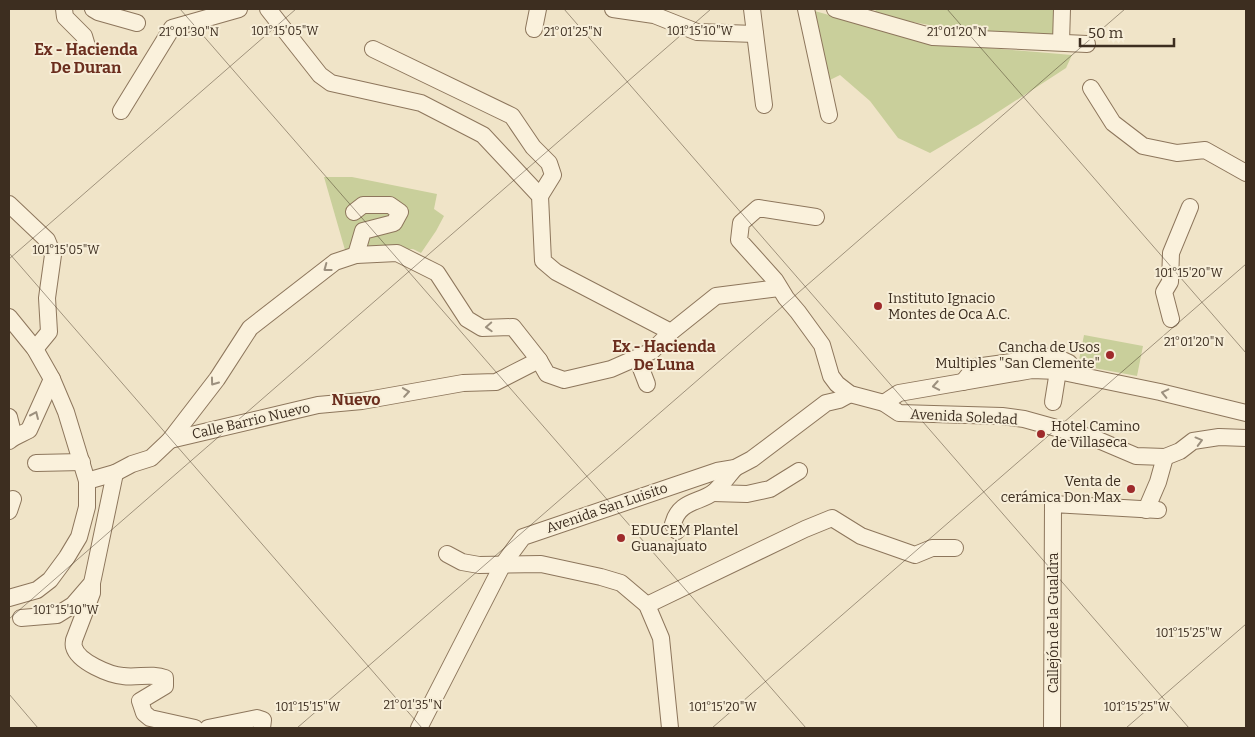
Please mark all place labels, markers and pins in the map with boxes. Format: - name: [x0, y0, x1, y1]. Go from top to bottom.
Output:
- place label: Instituto Ignacio Montes de Oca A.C.: [888, 290, 1010, 323]
- marker: Instituto Ignacio Montes de Oca A.C.: [872, 300, 884, 312]
- place label: Cancha de Usos Multiples "San Clemente": [935, 339, 1100, 372]
- marker: Cancha de Usos Multiples "San Clemente": [1104, 349, 1116, 361]
- place label: Hotel Camino de Villaseca: [1051, 418, 1140, 451]
- marker: Hotel Camino de Villaseca: [1035, 428, 1047, 440]
- place label: Venta de cerámica Don Max: [1001, 473, 1121, 506]
- marker: Venta de cerámica Don Max: [1125, 483, 1137, 495]
- place label: EDUCEM Plantel Guanajuato: [631, 522, 738, 555]
- marker: EDUCEM Plantel Guanajuato: [615, 532, 627, 544]

